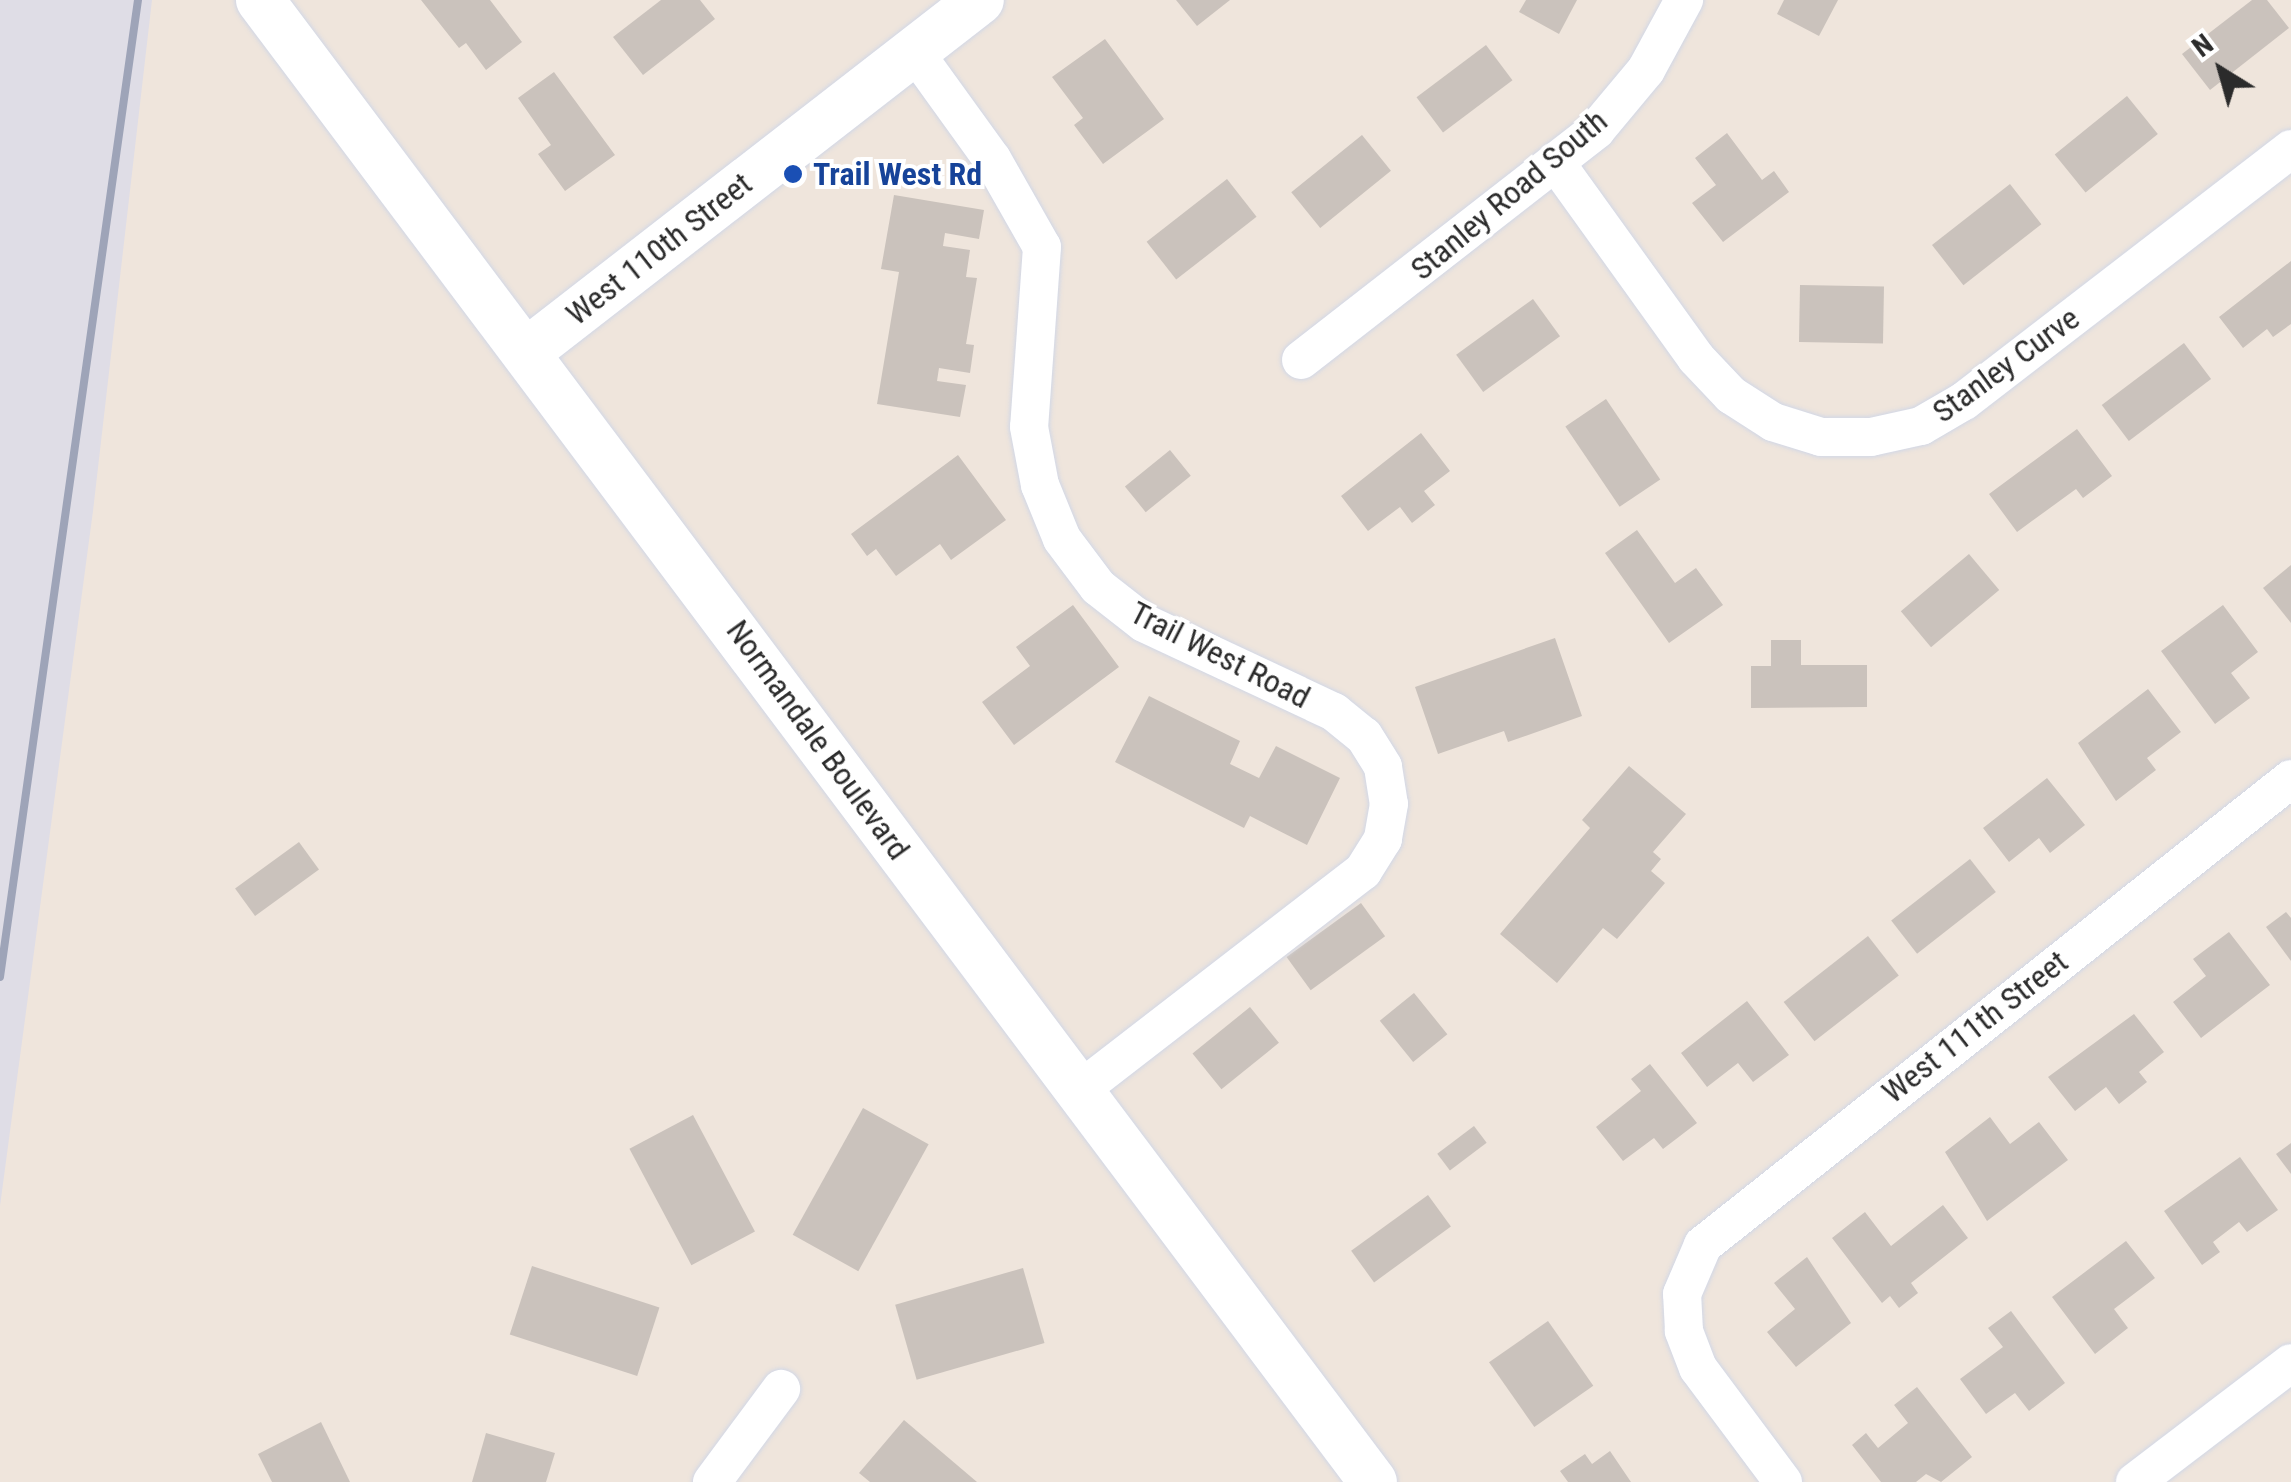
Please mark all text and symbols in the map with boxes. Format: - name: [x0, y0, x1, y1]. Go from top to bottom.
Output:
- north arrow: [2171, 20, 2271, 120]
- text: N: [2186, 27, 2219, 64]
- street label: Stanley Road South: [1403, 102, 1615, 288]
- place label: Trail West Rd: [813, 155, 982, 193]
- marker: Trail West Rd: [782, 163, 804, 185]
- street label: West 110th Street: [559, 165, 759, 333]
- street label: Stanley Curve: [1925, 299, 2087, 431]
- street label: Trail West Road: [1124, 593, 1316, 717]
- street label: Normandale Boulevard: [718, 613, 918, 867]
- street label: West 111th Street: [1875, 943, 2075, 1111]

